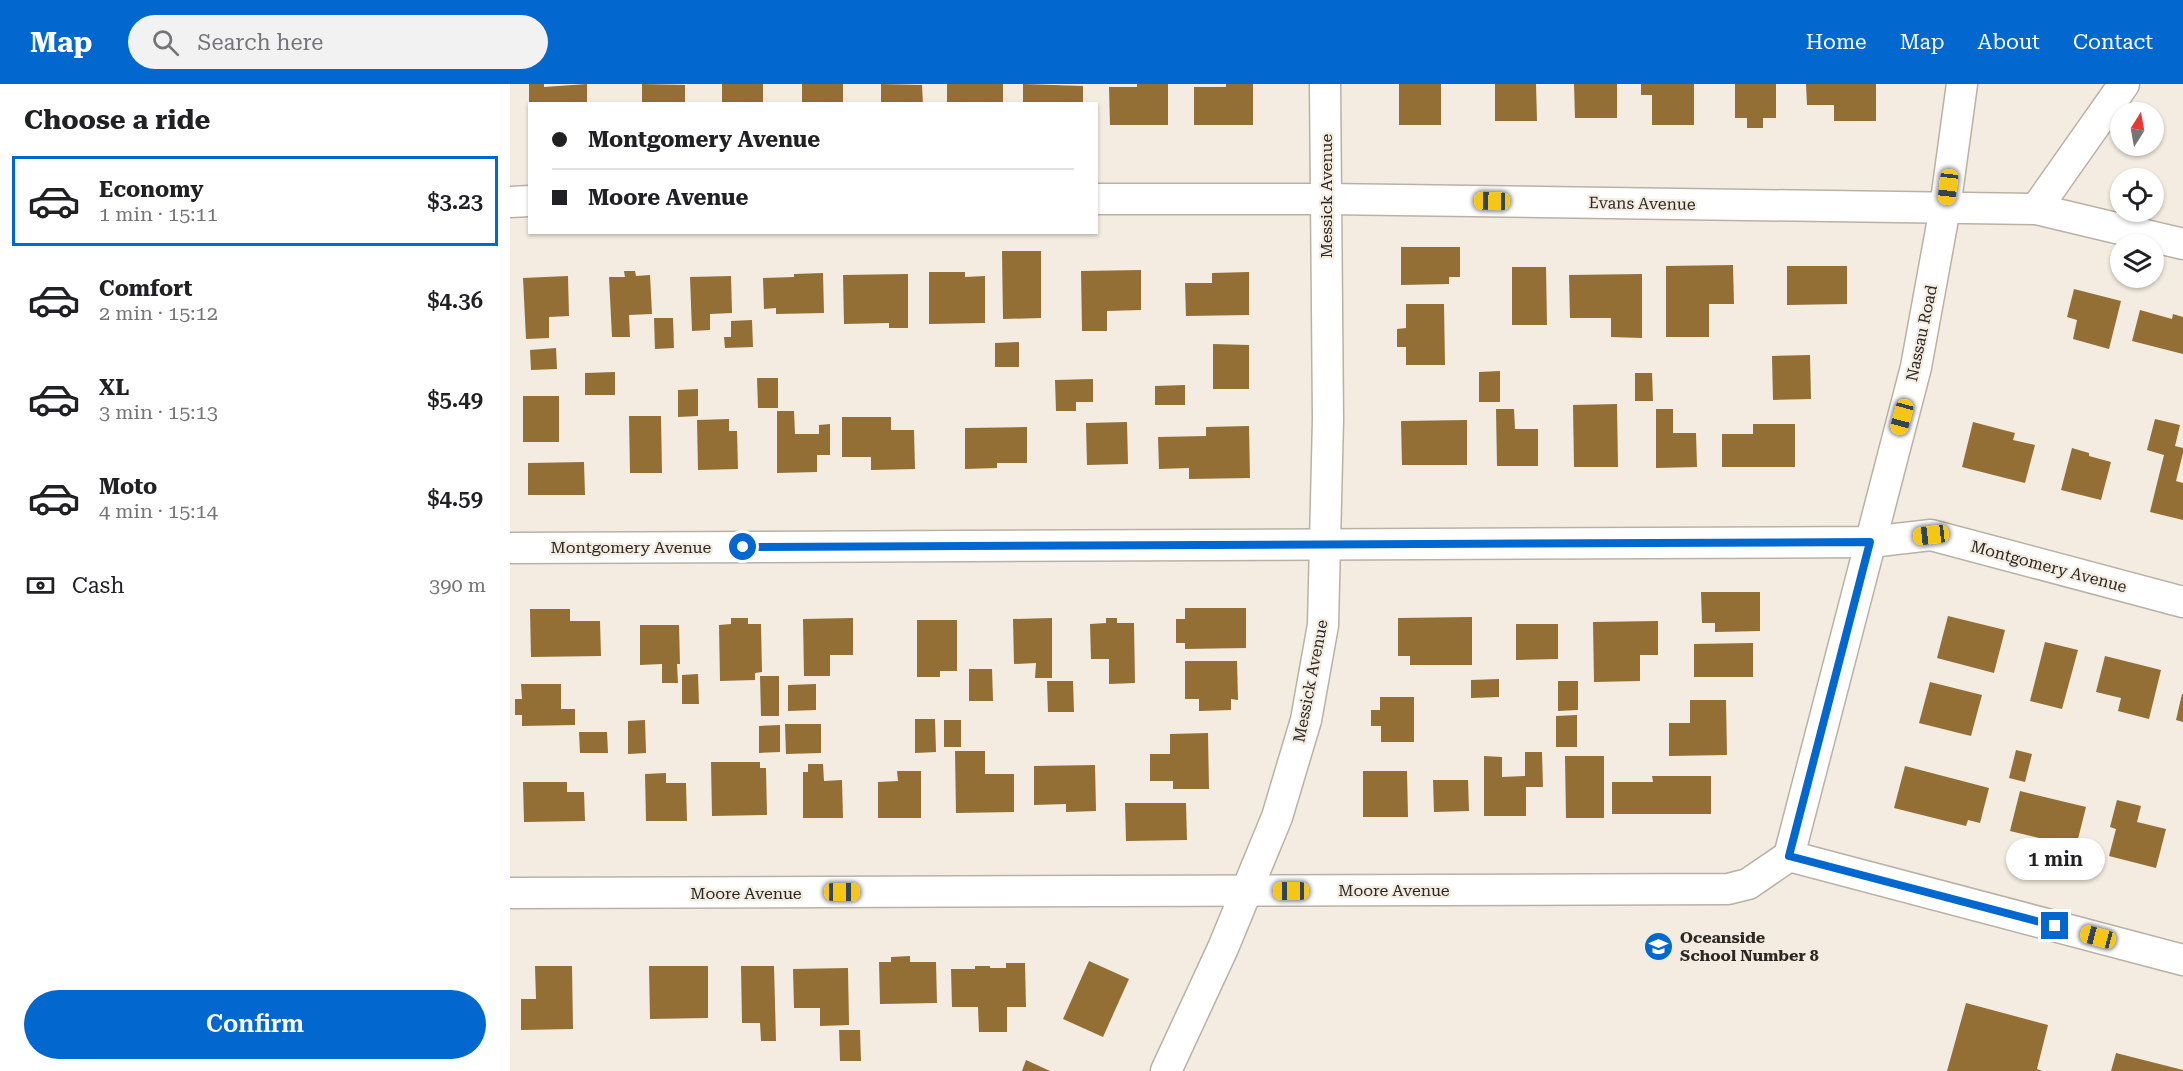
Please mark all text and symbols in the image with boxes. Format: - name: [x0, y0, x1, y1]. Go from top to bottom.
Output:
- search box: [128, 15, 548, 69]
- text: Map: [30, 26, 92, 59]
- icon: search: [149, 26, 182, 59]
- text: Search here: [197, 30, 323, 55]
- text: Home: [1806, 30, 1867, 54]
- text: Map: [1900, 30, 1945, 54]
- text: About: [1978, 30, 2040, 54]
- text: Contact: [2073, 30, 2153, 54]
- north arrow: [2110, 102, 2164, 156]
- map controls: [2110, 102, 2164, 288]
- text: Choose a ride: [24, 104, 210, 136]
- text: Montgomery Avenue: [588, 127, 820, 152]
- street label: Messick Avenue: [1317, 133, 1336, 258]
- car: [1937, 168, 1959, 206]
- button: locate: [2110, 168, 2164, 222]
- icon: car: [27, 174, 81, 228]
- text: Economy: [99, 177, 203, 202]
- text: Moore Avenue: [588, 185, 749, 210]
- text: $3.23: [427, 189, 483, 214]
- car: [1474, 192, 1510, 210]
- street label: Evans Avenue: [1588, 193, 1696, 214]
- text: 1 min · 15:11: [99, 202, 218, 226]
- button: layers: [2110, 234, 2164, 288]
- icon: car: [27, 273, 81, 327]
- text: Comfort: [99, 276, 192, 301]
- street label: Nassau Road: [1902, 283, 1941, 383]
- text: $4.36: [427, 288, 483, 313]
- text: 2 min · 15:12: [99, 301, 218, 325]
- icon: car: [27, 372, 81, 426]
- text: XL: [99, 375, 129, 400]
- text: $5.49: [427, 387, 483, 412]
- car: [1889, 397, 1915, 437]
- text: 3 min · 15:13: [99, 400, 218, 424]
- icon: car: [27, 471, 81, 525]
- text: Moto: [99, 474, 157, 499]
- text: $4.59: [427, 486, 483, 511]
- text: 4 min · 15:14: [99, 499, 218, 523]
- car: [1912, 524, 1950, 546]
- route start: [729, 533, 756, 560]
- street label: Montgomery Avenue: [1969, 537, 2129, 597]
- street label: Montgomery Avenue: [551, 538, 712, 557]
- icon: cash: [24, 569, 57, 602]
- text: Cash: [72, 573, 124, 598]
- text: 390 m: [429, 573, 486, 597]
- street label: Messick Avenue: [1289, 618, 1332, 744]
- callout: 1 min: [2006, 839, 2104, 881]
- text: 1 min: [2028, 847, 2083, 871]
- street label: Moore Avenue: [1338, 881, 1450, 900]
- car: [1273, 882, 1309, 900]
- car: [824, 883, 860, 901]
- street label: Moore Avenue: [690, 884, 802, 903]
- route end: [2041, 912, 2068, 939]
- car: [2078, 924, 2118, 950]
- place label: Oceanside School Number 8: [1680, 928, 1819, 965]
- school or university icon: Oceanside School Number 8: [1643, 930, 1675, 962]
- button: Confirm: [24, 990, 486, 1059]

